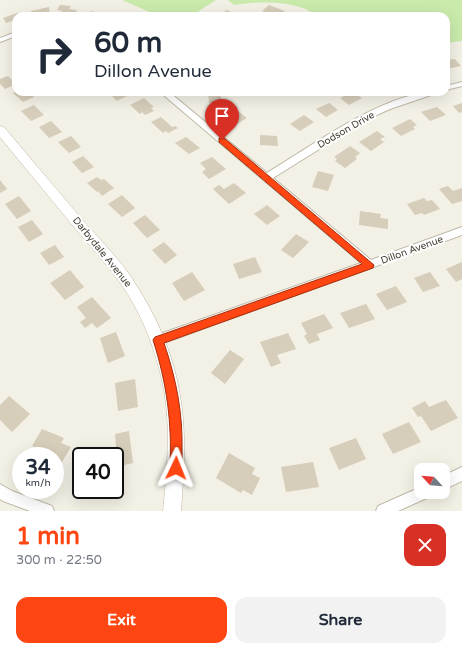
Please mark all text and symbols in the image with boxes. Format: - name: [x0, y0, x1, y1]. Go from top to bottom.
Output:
- text: 60 m: [94, 26, 162, 60]
- icon: right: [28, 28, 80, 80]
- text: Dillon Avenue: [94, 60, 212, 82]
- pin: [205, 99, 239, 140]
- icon: arrive: [211, 105, 233, 127]
- street label: Dodson Drive: [315, 109, 377, 151]
- street label: Darbydale Avenue: [70, 214, 134, 290]
- street label: Dillon Avenue: [379, 233, 445, 267]
- speed limit sign: 40: [72, 447, 124, 499]
- position arrow: [155, 447, 197, 489]
- text: 34: [25, 456, 51, 480]
- north arrow: [414, 463, 450, 499]
- map controls: [414, 463, 450, 499]
- text: km/h: [25, 477, 51, 489]
- text: 1 min: [16, 522, 80, 551]
- button: close: [404, 524, 446, 566]
- text: 300 m · 22:50: [16, 552, 102, 568]
- button: Exit: [16, 597, 227, 643]
- button: Share: [235, 597, 446, 643]

